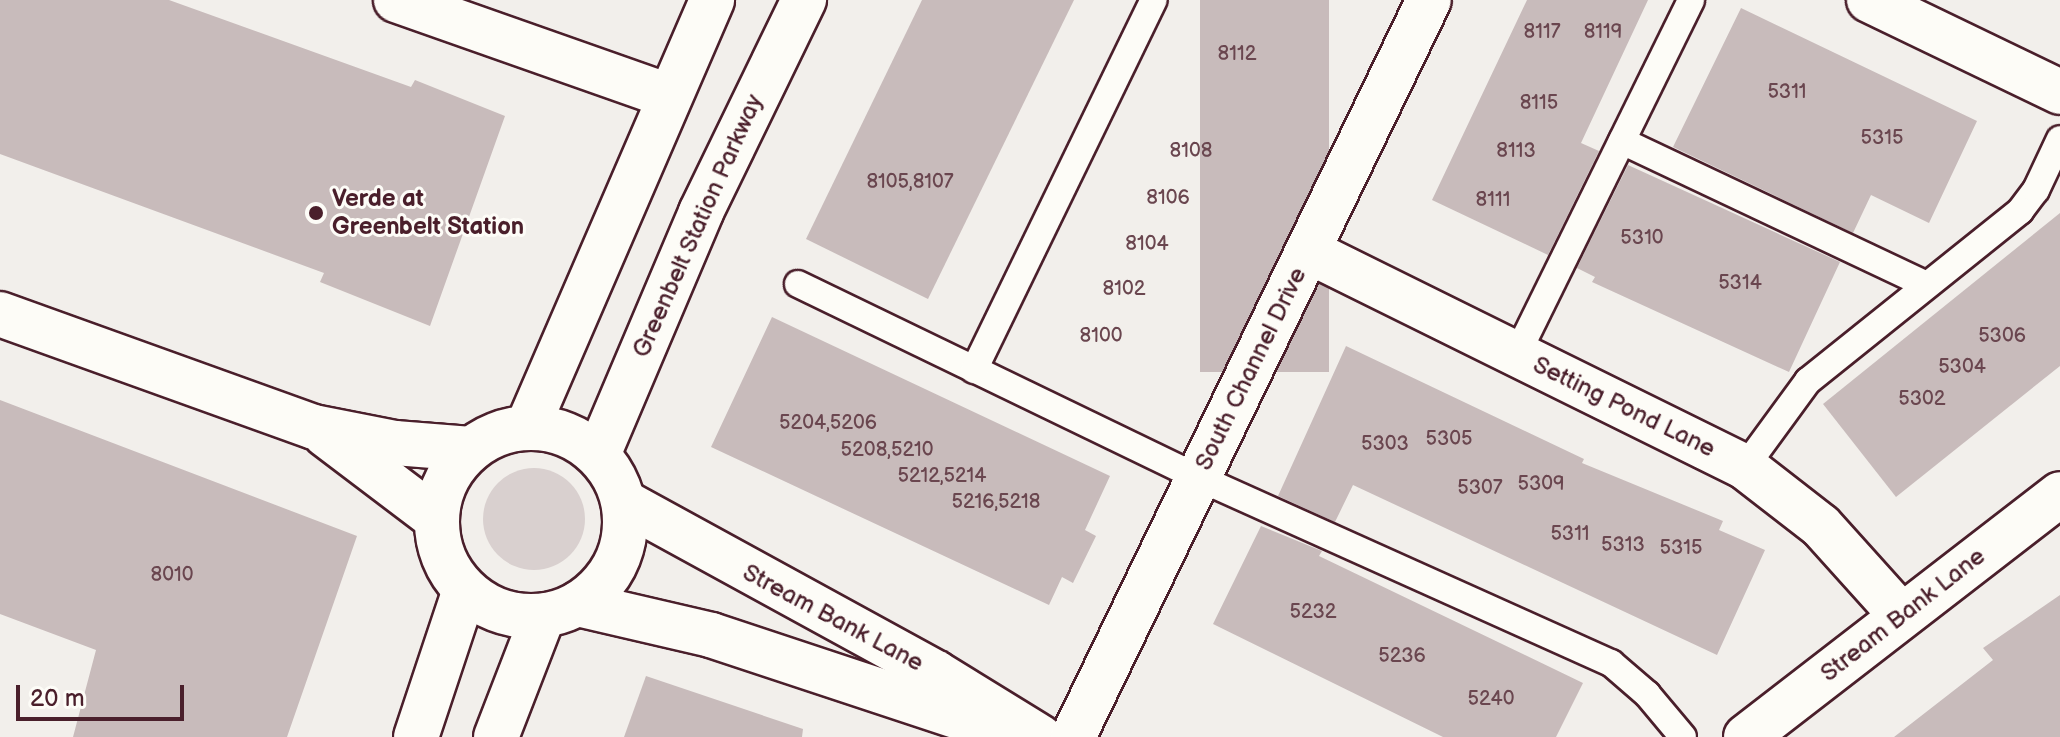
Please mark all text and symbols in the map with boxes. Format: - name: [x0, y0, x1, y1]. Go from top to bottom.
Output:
- house number: 8117: [1524, 20, 1560, 44]
- house number: 8119: [1584, 20, 1622, 44]
- house number: 8112: [1218, 42, 1256, 66]
- house number: 5311: [1767, 80, 1807, 104]
- street label: Greenbelt Station Parkway: [627, 90, 769, 362]
- house number: 8115: [1520, 91, 1558, 115]
- house number: 5315: [1861, 126, 1903, 150]
- house number: 8108: [1170, 139, 1212, 163]
- house number: 8113: [1496, 139, 1536, 163]
- house number: 8105,8107: [866, 170, 954, 194]
- place label: Verde at Greenbelt Station: [332, 185, 524, 241]
- house number: 8106: [1146, 186, 1190, 210]
- house number: 8111: [1476, 188, 1510, 212]
- marker: Verde at Greenbelt Station: [307, 204, 325, 222]
- house number: 5310: [1620, 226, 1664, 250]
- house number: 8104: [1125, 232, 1169, 256]
- street label: South Channel Drive: [1189, 263, 1313, 475]
- house number: 5314: [1718, 271, 1762, 295]
- house number: 8102: [1103, 277, 1145, 301]
- house number: 8100: [1080, 324, 1122, 348]
- house number: 5306: [1978, 324, 2026, 348]
- street label: Setting Pond Lane: [1528, 350, 1720, 464]
- house number: 5304: [1938, 355, 1986, 379]
- house number: 5302: [1898, 387, 1946, 411]
- house number: 5204,5206: [779, 411, 877, 435]
- house number: 5305: [1426, 427, 1472, 451]
- house number: 5303: [1361, 432, 1409, 456]
- house number: 5208,5210: [841, 438, 933, 462]
- house number: 5212,5214: [897, 464, 987, 488]
- house number: 5309: [1517, 472, 1565, 496]
- house number: 5307: [1457, 476, 1503, 500]
- house number: 5216,5218: [952, 490, 1040, 514]
- house number: 5311: [1550, 522, 1590, 546]
- house number: 5313: [1601, 533, 1645, 557]
- house number: 5315: [1660, 536, 1702, 560]
- street label: Stream Bank Lane: [1815, 542, 1991, 688]
- street label: Stream Bank Lane: [738, 558, 928, 678]
- house number: 8010: [151, 563, 193, 587]
- house number: 5232: [1290, 600, 1336, 624]
- house number: 5236: [1378, 644, 1426, 668]
- scale bar: [20, 669, 188, 719]
- text: 20 m: [30, 684, 85, 713]
- house number: 5240: [1468, 687, 1514, 711]

